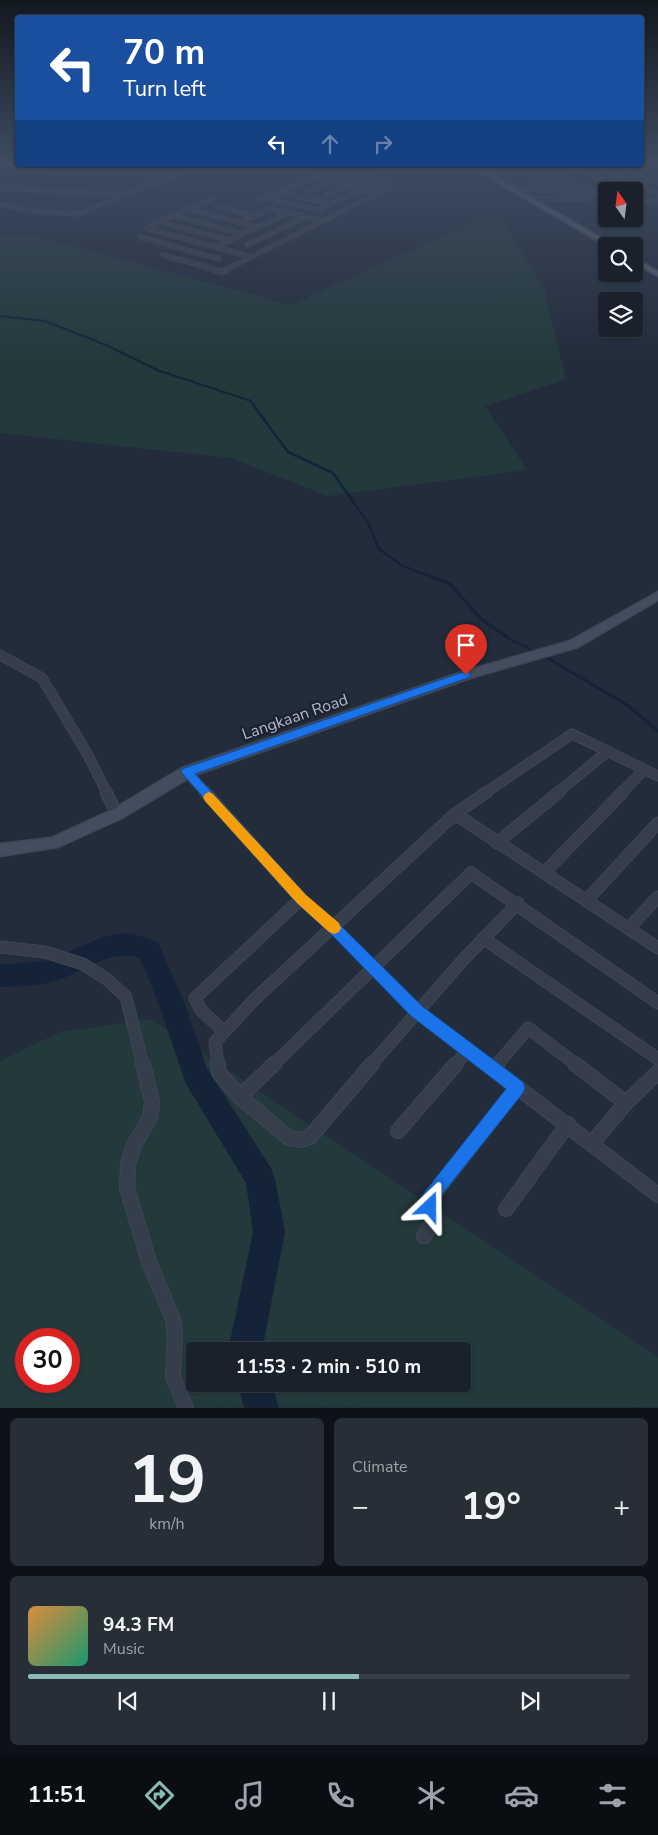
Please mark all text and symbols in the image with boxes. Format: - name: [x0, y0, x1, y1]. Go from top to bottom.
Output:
- text: 70 m: [123, 29, 205, 76]
- icon: left: [40, 35, 105, 100]
- text: Turn left: [123, 74, 206, 104]
- icon: left: [263, 130, 291, 158]
- icon: ahead: [316, 130, 344, 158]
- icon: right: [369, 130, 397, 158]
- north arrow: [598, 182, 642, 228]
- map controls: [598, 182, 643, 337]
- button: search: [598, 237, 643, 282]
- button: layers: [598, 292, 643, 337]
- pin: [445, 624, 487, 675]
- icon: arrive: [452, 631, 480, 659]
- street label: Langkaan Road: [239, 689, 351, 745]
- position arrow: [403, 1180, 455, 1232]
- speed limit sign: 30: [15, 1328, 80, 1393]
- text: 11:53 · 2 min · 510 m: [236, 1354, 421, 1380]
- text: 19: [128, 1436, 206, 1525]
- text: Climate: [352, 1456, 407, 1478]
- text: 19°: [461, 1481, 521, 1532]
- text: −: [352, 1488, 369, 1526]
- text: +: [613, 1488, 630, 1526]
- text: km/h: [149, 1513, 185, 1535]
- text: 94.3 FM: [103, 1612, 174, 1638]
- text: Music: [103, 1638, 144, 1660]
- icon: previous: [114, 1687, 142, 1715]
- icon: pause: [315, 1687, 343, 1715]
- icon: next: [516, 1687, 544, 1715]
- icon: directions: [142, 1778, 177, 1813]
- icon: music: [232, 1778, 267, 1813]
- icon: phone: [323, 1778, 358, 1813]
- icon: climate: [414, 1778, 449, 1813]
- icon: car: [504, 1778, 539, 1813]
- icon: filters: [595, 1778, 630, 1813]
- text: 11:51: [28, 1780, 86, 1810]

